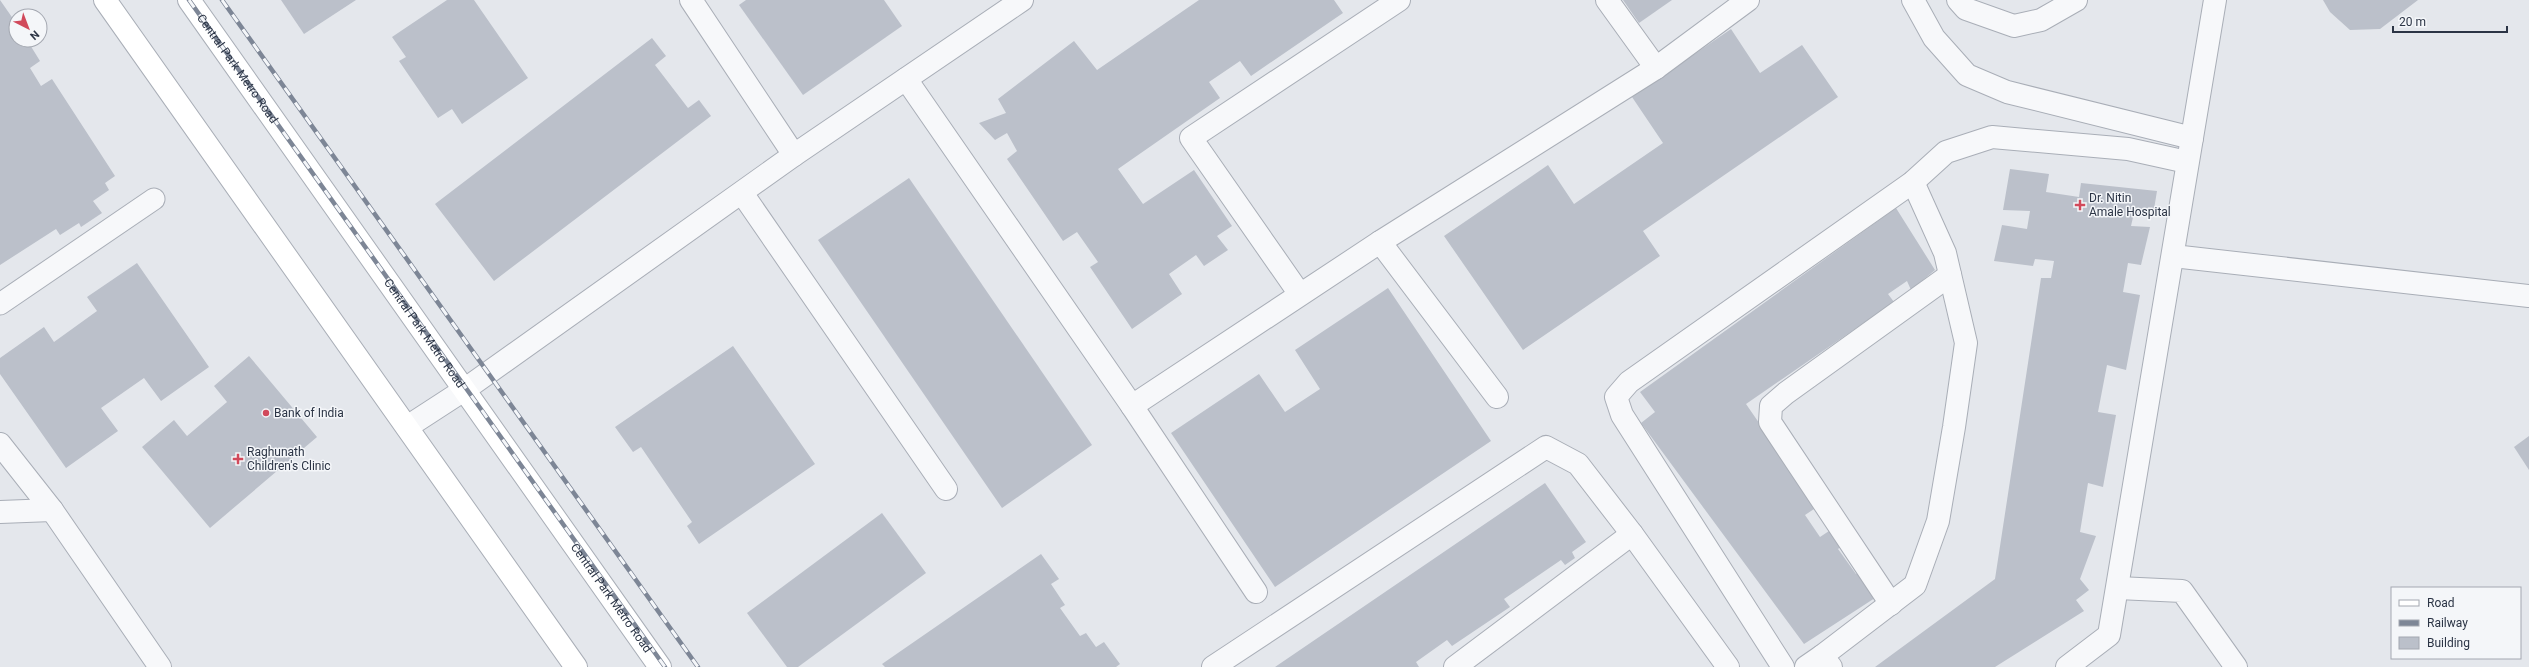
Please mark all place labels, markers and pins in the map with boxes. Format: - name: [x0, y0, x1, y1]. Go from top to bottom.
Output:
- place label: Dr. Nitin Amale Hospital: [2089, 191, 2171, 219]
- marker: Dr. Nitin Amale Hospital: [2074, 199, 2086, 211]
- place label: Bank of India: [274, 406, 344, 420]
- marker: Bank of India: [261, 408, 271, 418]
- place label: Raghunath Children's Clinic: [247, 445, 331, 473]
- marker: Raghunath Children's Clinic: [232, 453, 244, 465]

